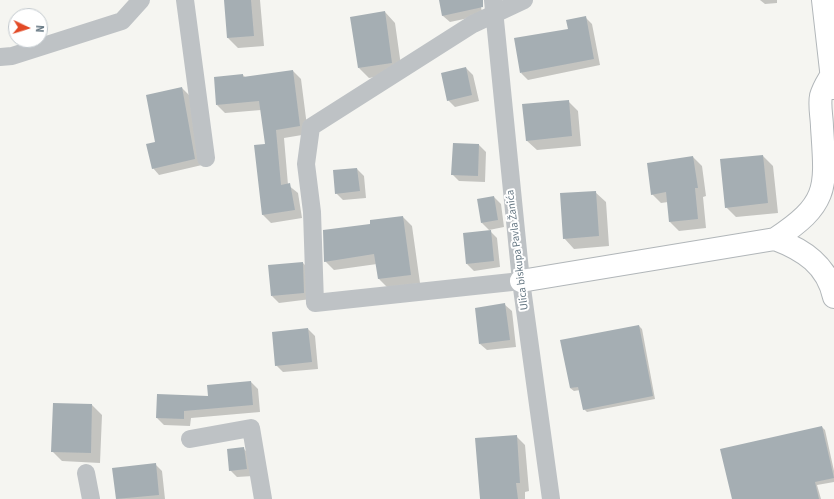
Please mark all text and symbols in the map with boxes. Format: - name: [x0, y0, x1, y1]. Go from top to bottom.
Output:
- north arrow: [8, 8, 48, 48]
- text: N: [32, 25, 47, 33]
- street label: Ulica biskupa Pavla Žanića: [504, 189, 532, 311]

